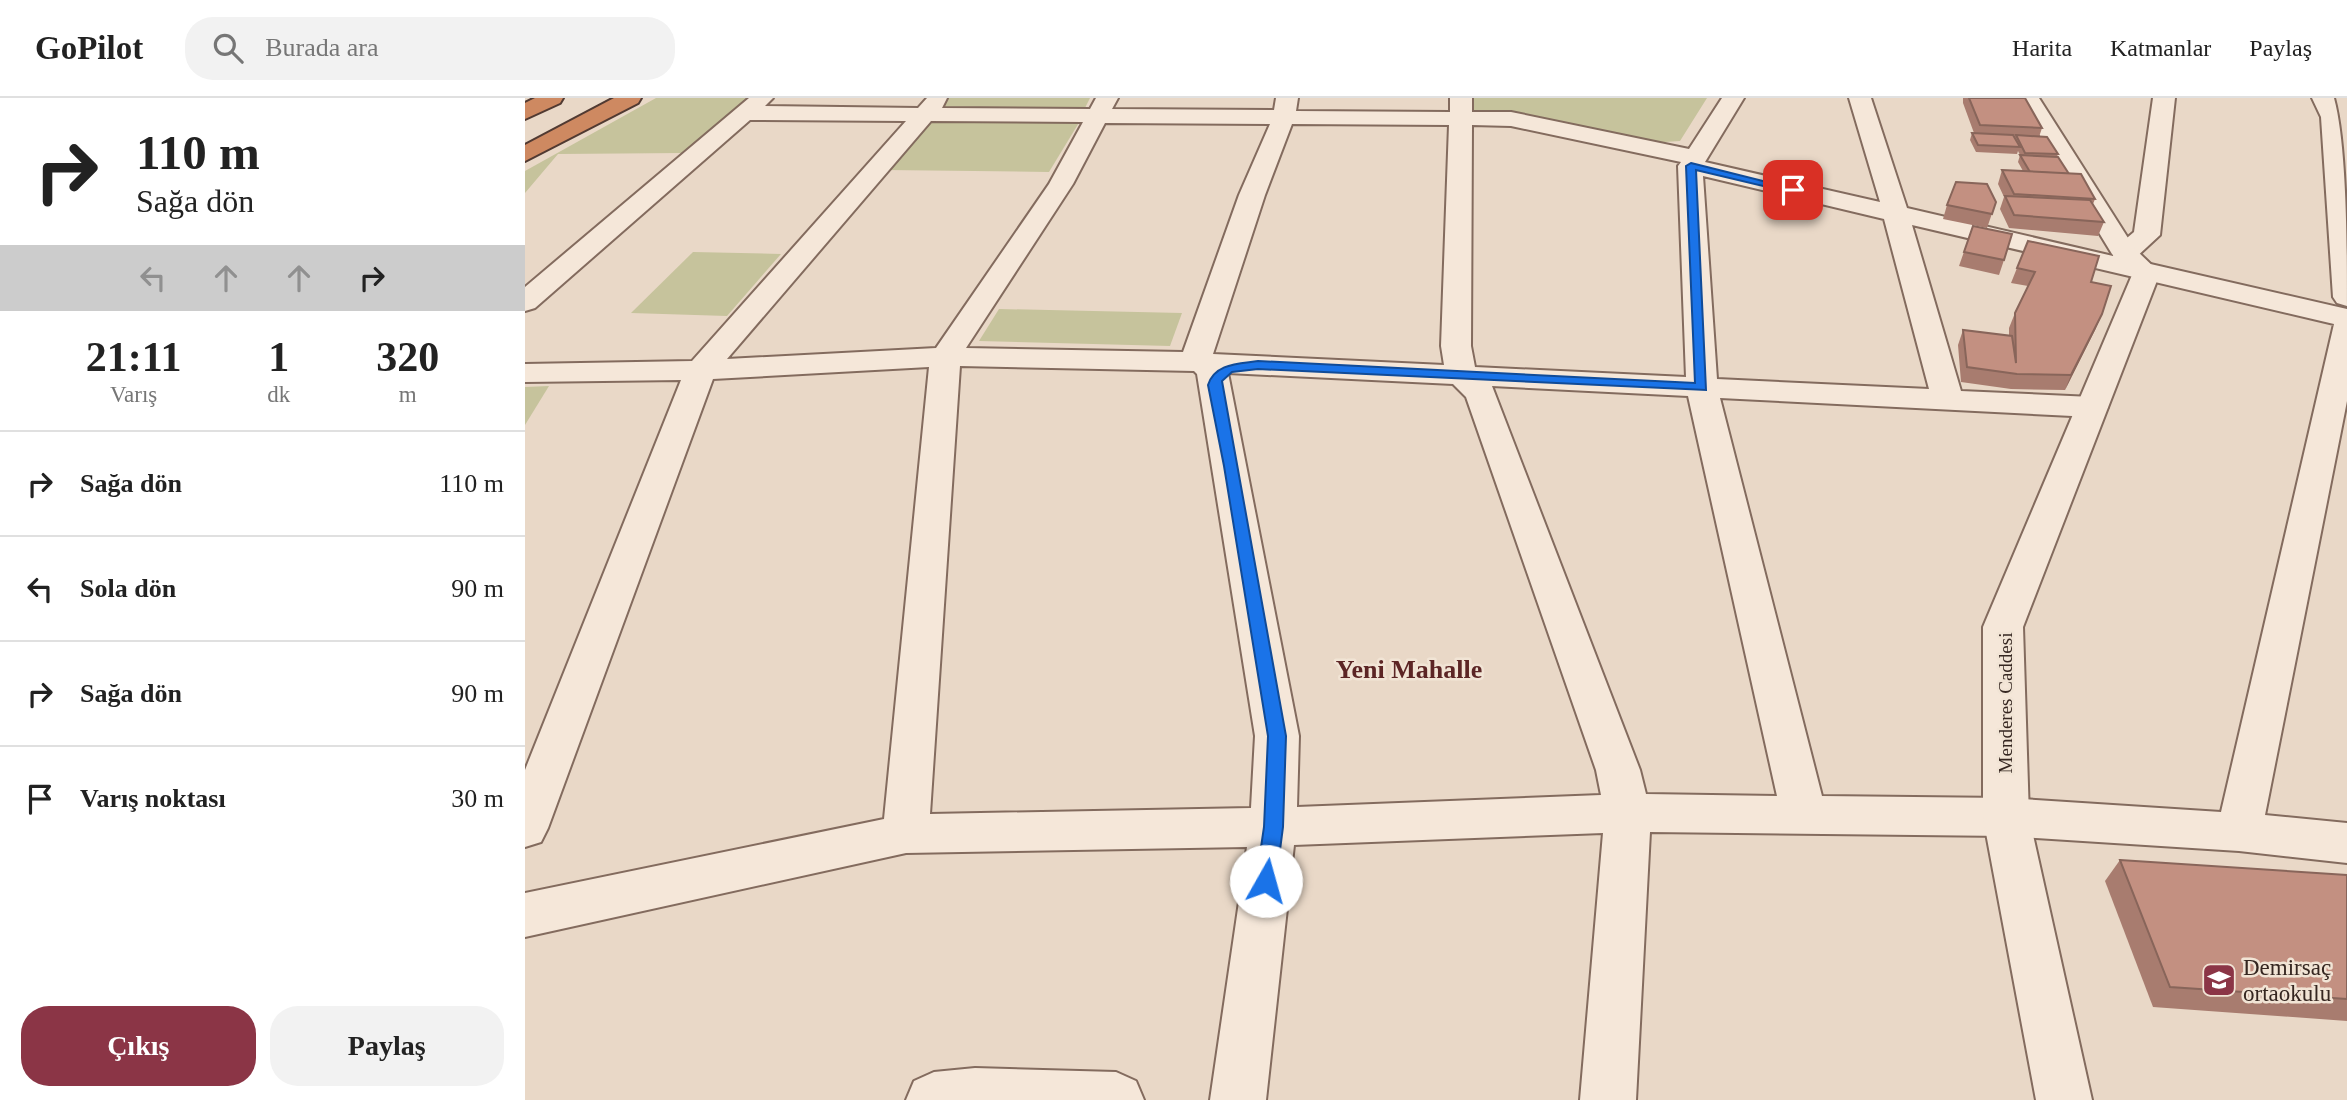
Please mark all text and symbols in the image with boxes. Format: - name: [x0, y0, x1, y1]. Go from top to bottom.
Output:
- search box: [185, 17, 675, 80]
- icon: search: [209, 29, 247, 67]
- text: GoPilot: [35, 30, 143, 66]
- text: Burada ara: [265, 33, 378, 62]
- text: Harita: [2012, 35, 2072, 61]
- text: Katmanlar: [2110, 35, 2211, 61]
- text: Paylaş: [2249, 35, 2312, 61]
- text: 110 m: [136, 125, 260, 180]
- icon: right: [21, 126, 112, 217]
- pin: [1763, 160, 1823, 220]
- icon: arrive: [1774, 171, 1812, 209]
- text: Sağa dön: [136, 183, 254, 219]
- icon: left: [134, 259, 172, 297]
- icon: ahead: [207, 259, 245, 297]
- icon: ahead: [280, 259, 318, 297]
- icon: right: [353, 259, 391, 297]
- text: 21:11: [86, 334, 182, 380]
- text: 1: [268, 334, 289, 380]
- text: 320: [376, 334, 439, 380]
- text: Varış: [110, 382, 157, 407]
- text: dk: [267, 382, 290, 407]
- text: m: [399, 382, 417, 407]
- icon: right: [21, 465, 59, 503]
- text: Sağa dön: [80, 469, 182, 498]
- text: 110 m: [439, 469, 504, 498]
- icon: left: [21, 570, 59, 608]
- text: Sola dön: [80, 574, 176, 603]
- text: 90 m: [451, 574, 504, 603]
- street label: Menderes Caddesi: [1995, 633, 2016, 773]
- district label: Yeni Mahalle: [1336, 655, 1482, 684]
- icon: right: [21, 675, 59, 713]
- text: Sağa dön: [80, 679, 182, 708]
- text: 90 m: [451, 679, 504, 708]
- icon: arrive: [21, 780, 59, 818]
- text: Varış noktası: [80, 784, 226, 813]
- text: 30 m: [451, 784, 504, 813]
- position arrow: [1229, 844, 1303, 918]
- place label: Demirsaç ortaokulu: [2243, 955, 2332, 1006]
- school or university icon: Demirsaç ortaokulu: [2200, 961, 2238, 999]
- button: Çıkış: [21, 1006, 256, 1086]
- button: Paylaş: [270, 1006, 504, 1086]

